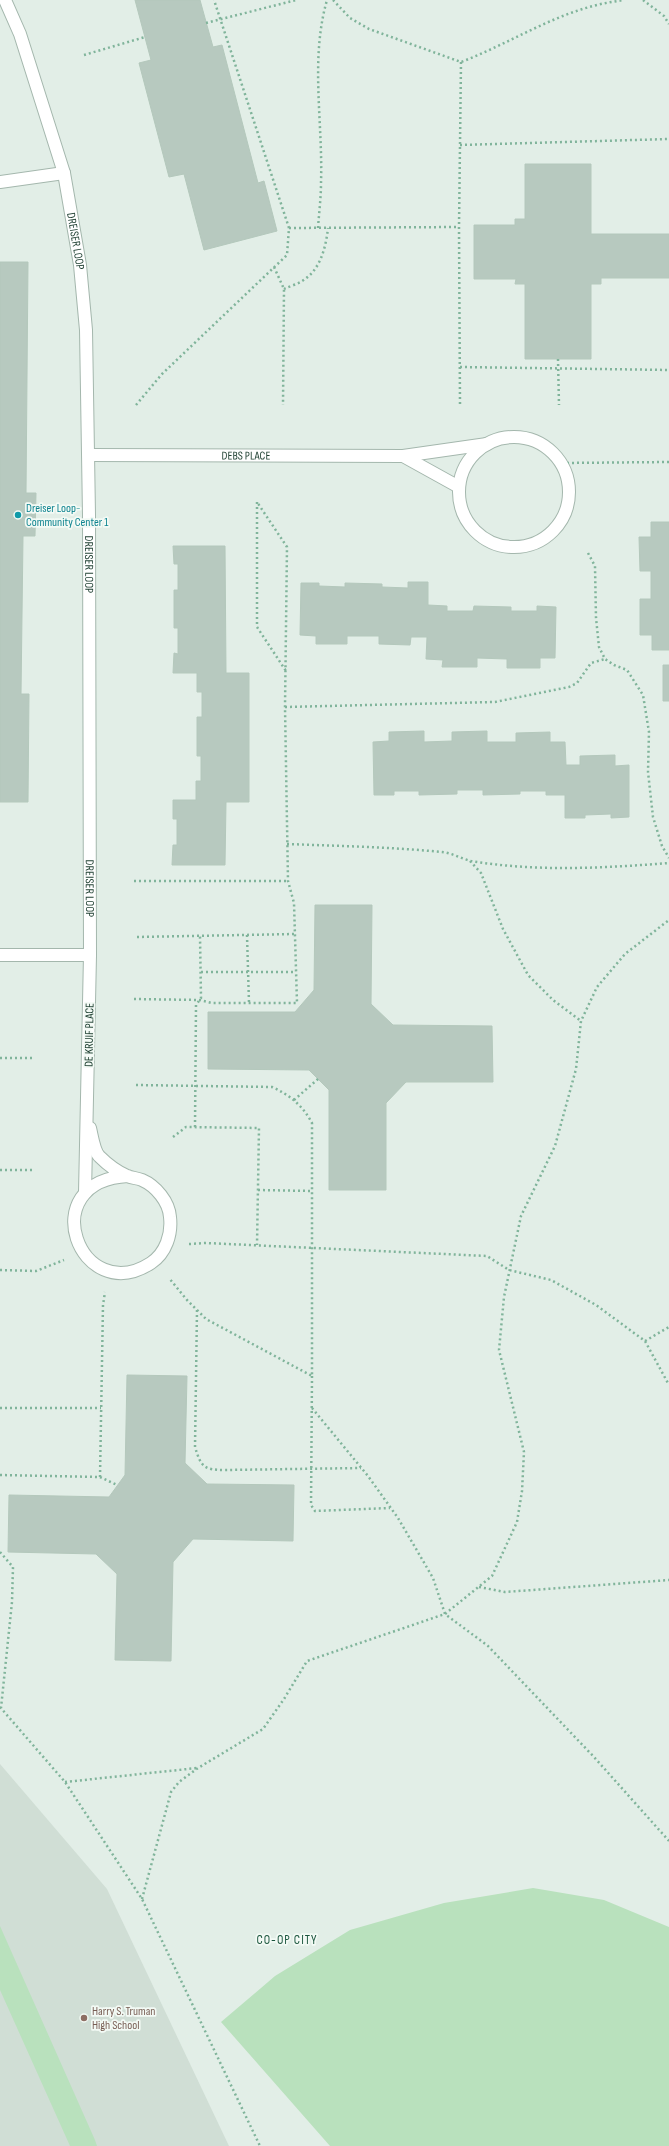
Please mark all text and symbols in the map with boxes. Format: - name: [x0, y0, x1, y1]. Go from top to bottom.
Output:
- street label: DREISER LOOP: [63, 211, 87, 270]
- street label: DEBS PLACE: [222, 448, 270, 464]
- place label: Dreiser Loop- Community Center 1: [26, 501, 109, 530]
- marker: Dreiser Loop- Community Center 1: [13, 510, 23, 520]
- street label: DREISER LOOP: [81, 536, 96, 593]
- street label: DREISER LOOP: [82, 860, 97, 917]
- street label: DE KRUIF PLACE: [81, 1003, 98, 1067]
- district label: CO-OP CITY: [256, 1932, 318, 1948]
- place label: Harry S. Truman High School: [92, 2004, 155, 2033]
- marker: Harry S. Truman High School: [79, 2013, 89, 2023]

